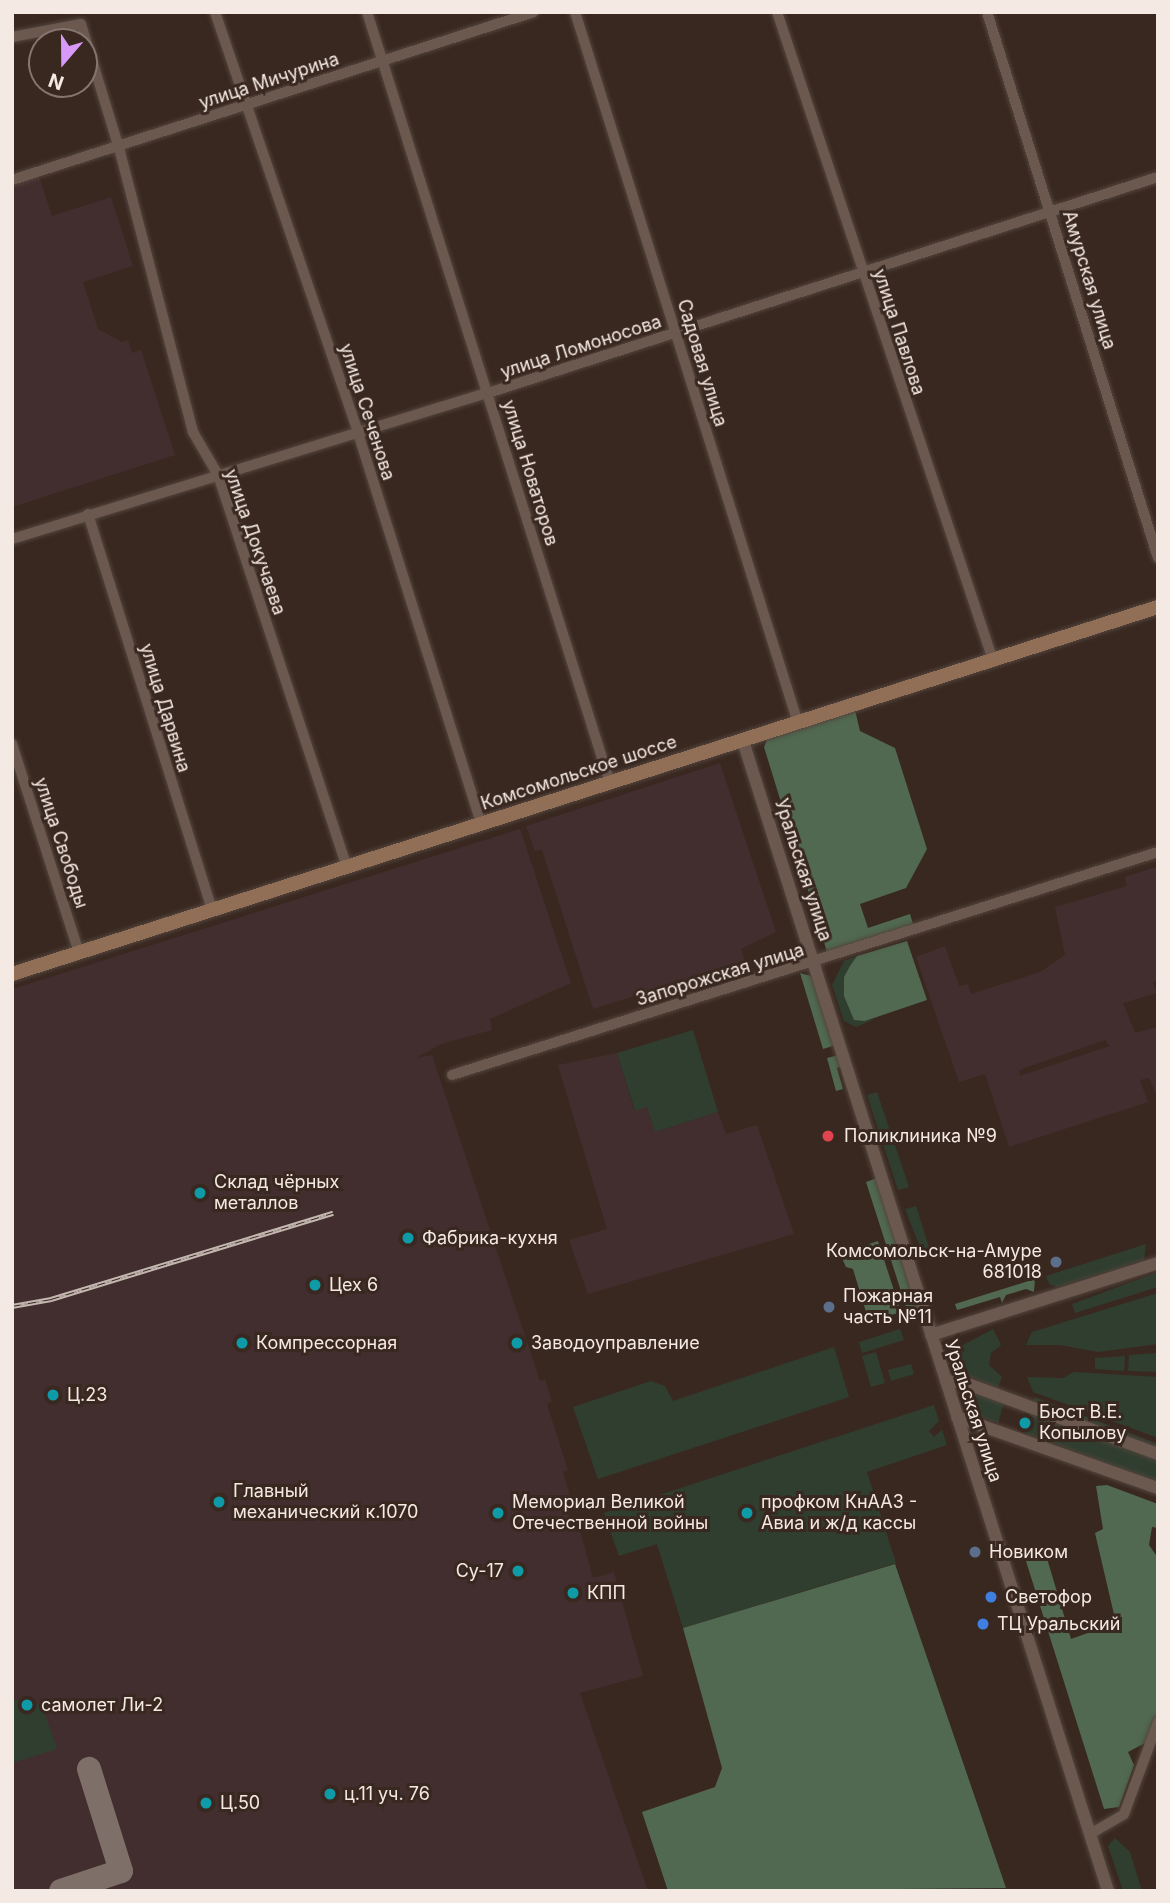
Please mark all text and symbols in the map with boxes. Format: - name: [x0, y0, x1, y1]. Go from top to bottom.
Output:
- north arrow: [28, 28, 98, 98]
- street label: улица Мичурина: [196, 48, 342, 114]
- text: N: [46, 68, 67, 95]
- street label: Амурская улица: [1058, 208, 1120, 352]
- street label: улица Павлова: [868, 266, 930, 398]
- street label: Садовая улица: [672, 297, 732, 429]
- street label: улица Ломоносова: [498, 311, 664, 383]
- street label: улица Сеченова: [335, 341, 399, 483]
- street label: улица Новаторов: [498, 397, 562, 549]
- street label: улица Докучаева: [220, 466, 290, 618]
- street label: улица Дарвина: [135, 641, 195, 775]
- street label: Комсомольское шоссе: [478, 731, 680, 815]
- street label: улица Свободы: [30, 775, 92, 911]
- street label: Уральская улица: [770, 796, 836, 944]
- street label: Запорожская улица: [633, 939, 807, 1011]
- place label: Поликлиника №9: [844, 1125, 997, 1147]
- marker: Поликлиника №9: [818, 1126, 838, 1146]
- place label: Склад чёрных металлов: [214, 1172, 339, 1214]
- marker: Склад чёрных металлов: [192, 1185, 208, 1201]
- place label: Фабрика-кухня: [422, 1227, 558, 1249]
- marker: Фабрика-кухня: [400, 1230, 416, 1246]
- place label: Комсомольск-на-Амуре 681018: [826, 1241, 1042, 1284]
- marker: Комсомольск-на-Амуре 681018: [1048, 1254, 1064, 1270]
- place label: Цех 6: [329, 1274, 378, 1296]
- marker: Цех 6: [307, 1277, 323, 1293]
- place label: Пожарная часть №11: [843, 1286, 933, 1328]
- marker: Пожарная часть №11: [821, 1299, 837, 1315]
- place label: Компрессорная: [256, 1332, 397, 1354]
- place label: Заводоуправление: [531, 1332, 700, 1354]
- marker: Компрессорная: [234, 1335, 250, 1351]
- marker: Заводоуправление: [509, 1335, 525, 1351]
- street label: Уральская улица: [940, 1337, 1006, 1485]
- place label: Ц.23: [67, 1384, 107, 1406]
- marker: Ц.23: [45, 1387, 61, 1403]
- place label: Бюст В.Е. Копылову: [1039, 1402, 1126, 1444]
- marker: Бюст В.Е. Копылову: [1017, 1415, 1033, 1431]
- place label: Главный механический к.1070: [233, 1481, 418, 1524]
- place label: Мемориал Великой Отечественной войны: [512, 1492, 708, 1534]
- place label: профком КнААЗ - Авиа и ж/д кассы: [761, 1492, 917, 1534]
- marker: Главный механический к.1070: [211, 1494, 227, 1510]
- marker: Мемориал Великой Отечественной войны: [490, 1505, 506, 1521]
- marker: профком КнААЗ - Авиа и ж/д кассы: [739, 1505, 755, 1521]
- place label: Новиком: [989, 1541, 1068, 1563]
- marker: Новиком: [967, 1544, 983, 1560]
- place label: Су-17: [456, 1560, 504, 1582]
- marker: Су-17: [510, 1563, 526, 1579]
- place label: КПП: [587, 1582, 626, 1604]
- marker: КПП: [565, 1585, 581, 1601]
- place label: Светофор: [1005, 1586, 1092, 1608]
- marker: Светофор: [983, 1589, 999, 1605]
- place label: ТЦ Уральский: [997, 1613, 1120, 1635]
- marker: ТЦ Уральский: [975, 1616, 991, 1632]
- place label: самолет Ли-2: [41, 1694, 163, 1716]
- marker: самолет Ли-2: [19, 1697, 35, 1713]
- place label: ц.11 уч. 76: [344, 1783, 430, 1805]
- marker: ц.11 уч. 76: [322, 1786, 338, 1802]
- place label: Ц.50: [220, 1792, 260, 1814]
- marker: Ц.50: [198, 1795, 214, 1811]

